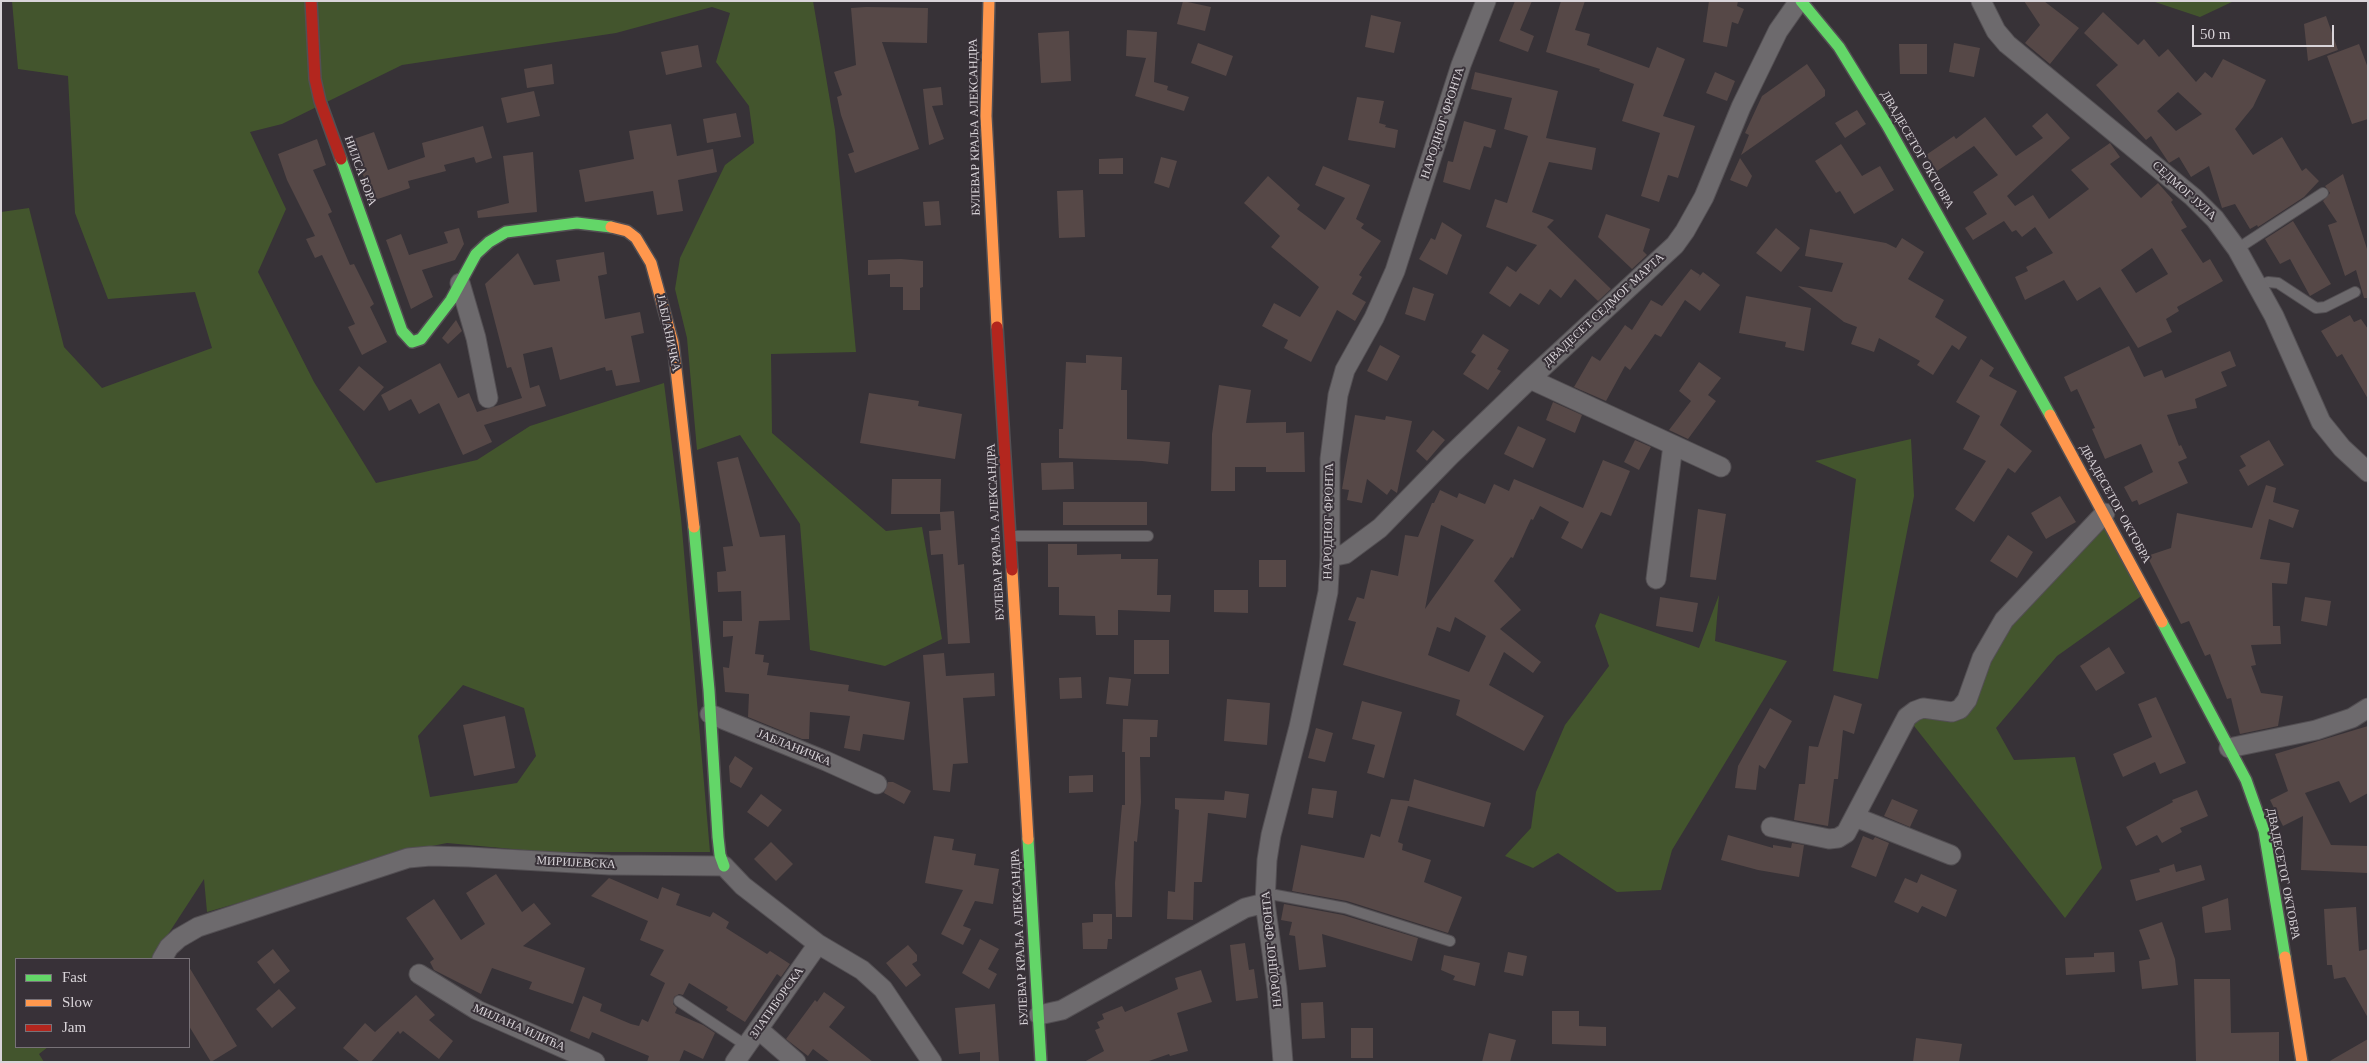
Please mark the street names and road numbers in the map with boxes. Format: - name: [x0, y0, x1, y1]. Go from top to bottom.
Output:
- street label: БУЛЕВАР КРАЉА АЛЕКСАНДРА: [966, 38, 984, 216]
- street label: НАРОДНОГ ФРОНТА: [1418, 65, 1468, 181]
- street label: ДВАДЕСЕТОГ ОКТОБРА: [1877, 88, 1957, 212]
- street label: НИЛСА БОРА: [341, 134, 379, 208]
- street label: СЕДМОГ ЈУЛА: [2149, 158, 2219, 224]
- street label: ДВАДЕСЕТ СЕДМОГ МАРТА: [1541, 250, 1667, 370]
- street label: ЈАБЛАНИЧКА: [653, 293, 683, 373]
- street label: ДВАДЕСЕТОГ ОКТОБРА: [2076, 442, 2154, 566]
- street label: БУЛЕВАР КРАЉА АЛЕКСАНДРА: [984, 443, 1008, 621]
- street label: НАРОДНОГ ФРОНТА: [1321, 463, 1337, 579]
- street label: ЈАБЛАНИЧКА: [755, 727, 833, 769]
- street label: ДВАДЕСЕТОГ ОКТОБРА: [2263, 807, 2303, 941]
- street label: БУЛЕВАР КРАЉА АЛЕКСАНДРА: [1008, 848, 1032, 1026]
- street label: МИРИЈЕВСКА: [536, 854, 616, 872]
- street label: НАРОДНОГ ФРОНТА: [1259, 890, 1285, 1008]
- street label: ЗЛАТИБОРСКА: [747, 964, 807, 1042]
- street label: МИЛАНА ИЛИЋА: [471, 1001, 567, 1055]

